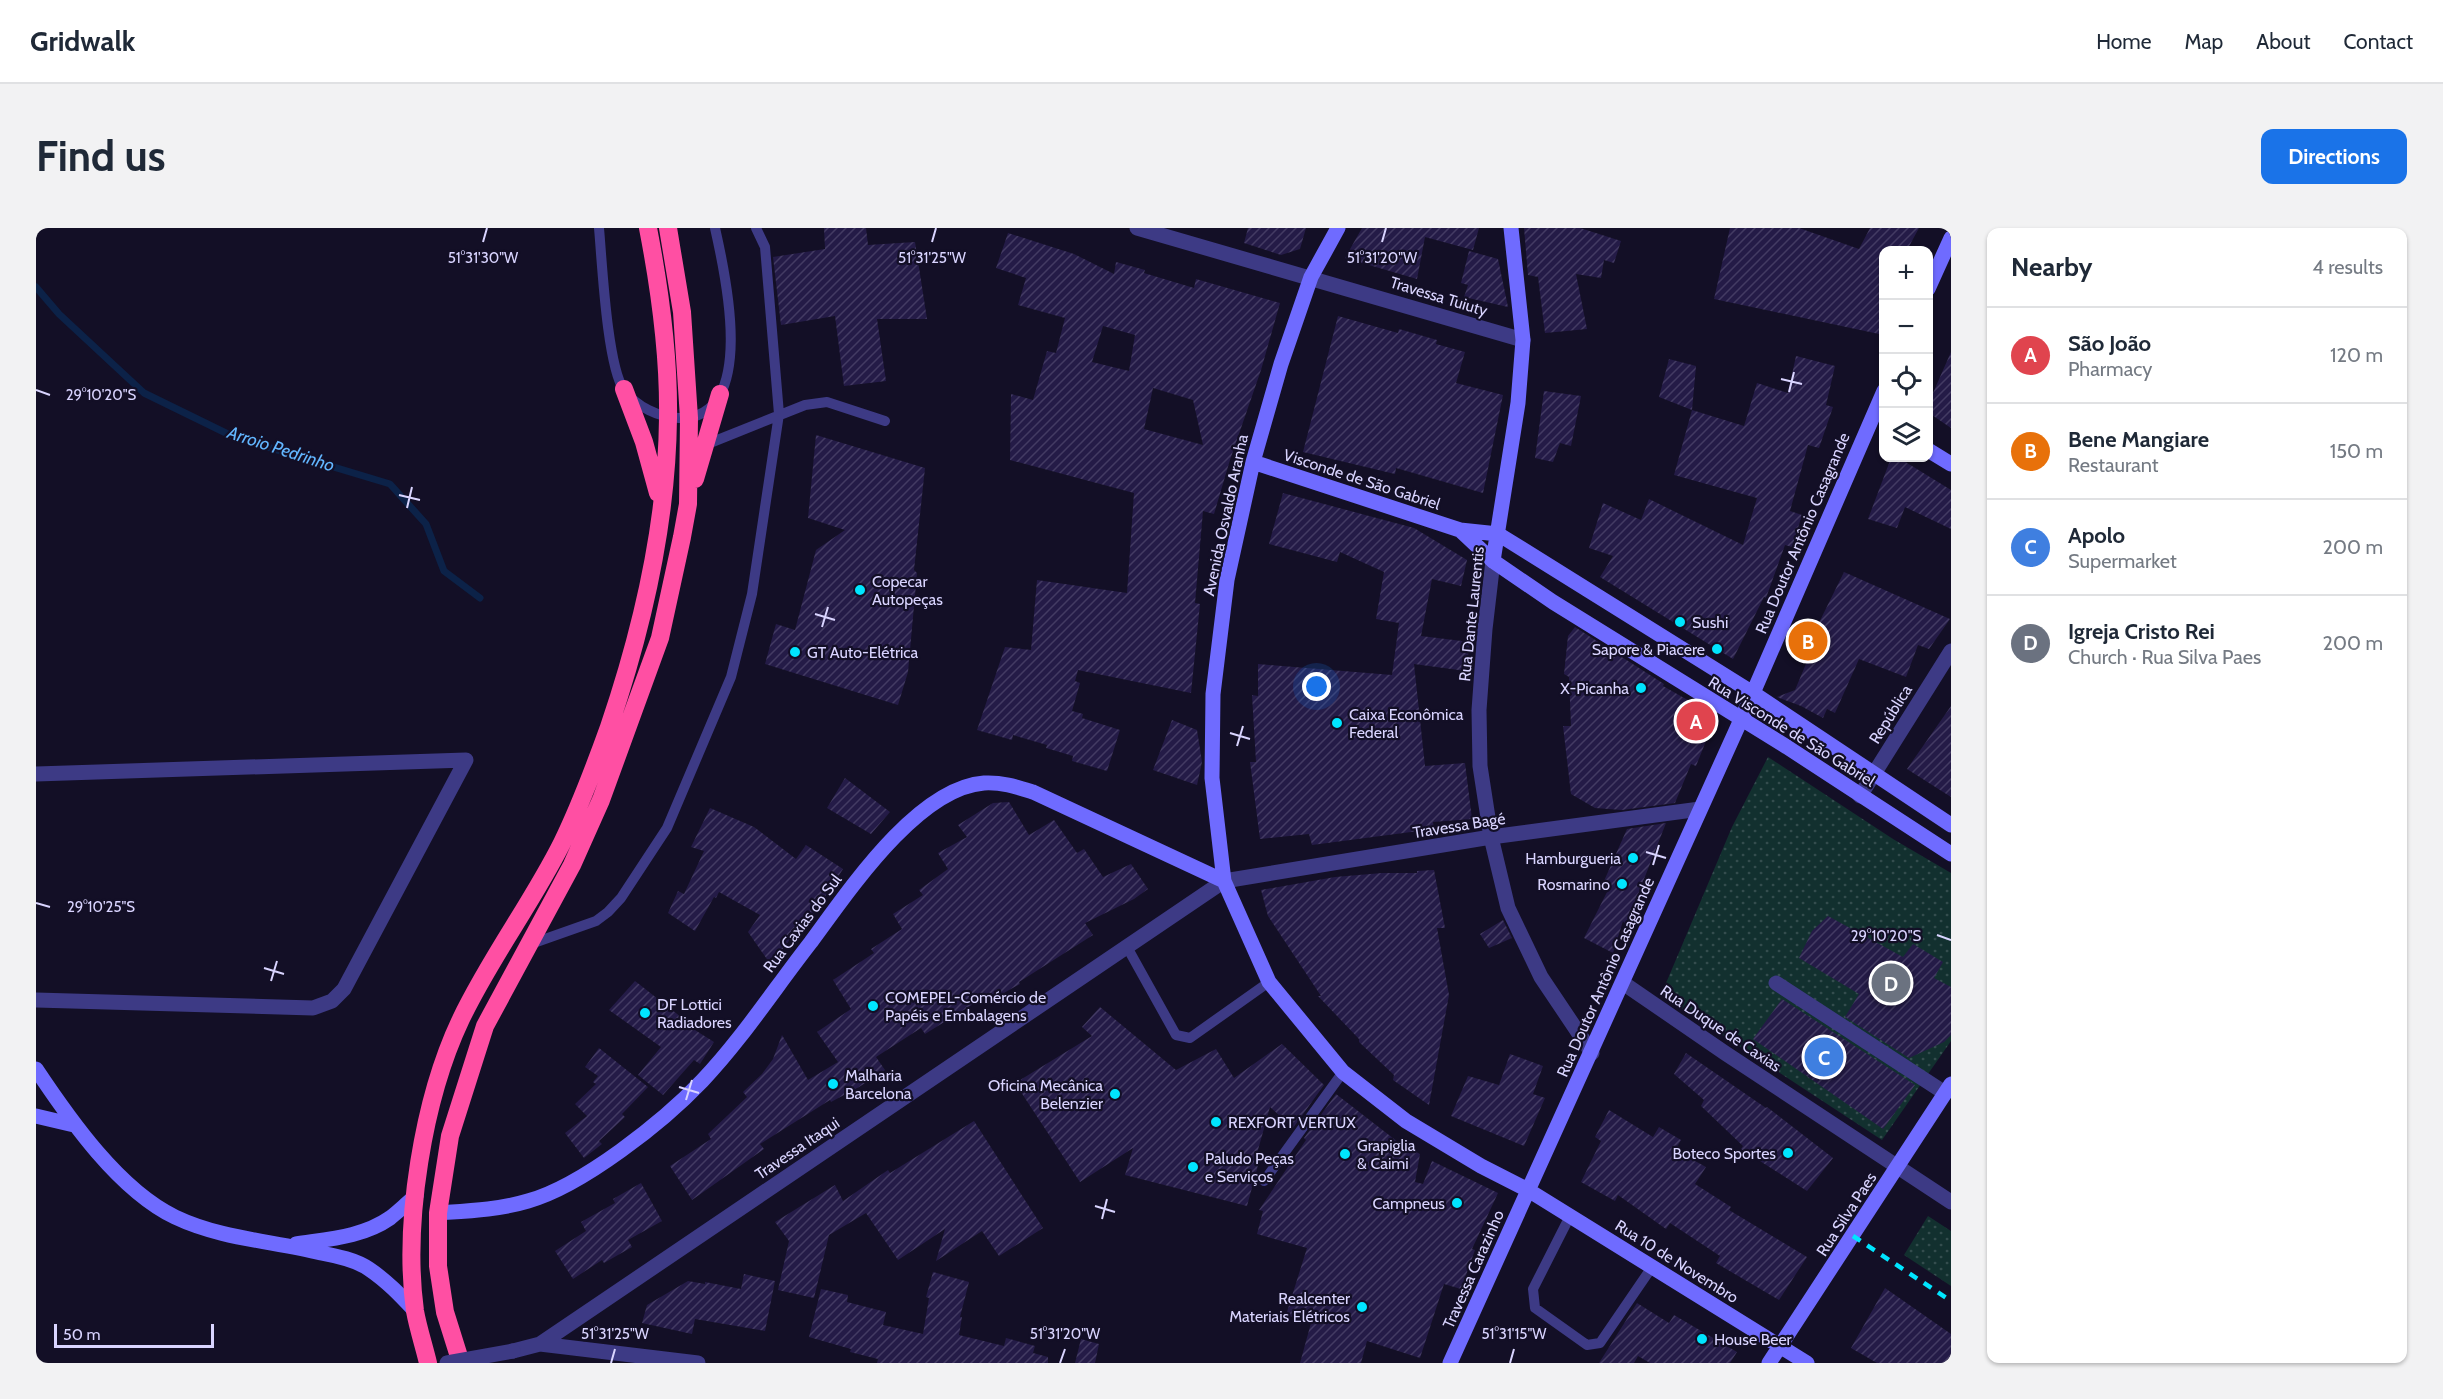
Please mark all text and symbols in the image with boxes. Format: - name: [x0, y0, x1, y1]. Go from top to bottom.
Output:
- text: Gridwalk: [30, 24, 135, 58]
- text: Home: [2096, 29, 2152, 54]
- text: Map: [2185, 29, 2223, 54]
- text: About: [2256, 29, 2310, 54]
- text: Contact: [2343, 29, 2413, 54]
- button: Directions: [2261, 129, 2407, 184]
- text: Find us: [36, 130, 165, 182]
- map controls: [1879, 246, 1933, 462]
- button: +: [1879, 246, 1933, 300]
- text: 51°31'30"W: [448, 249, 519, 267]
- text: 51°31'25"W: [898, 249, 967, 267]
- text: 51°31'20"W: [1347, 249, 1418, 267]
- text: Nearby: [2011, 251, 2092, 283]
- text: 4 results: [2312, 255, 2383, 279]
- street label: Travessa Tuiuty: [1388, 273, 1490, 320]
- button: −: [1879, 300, 1933, 354]
- text: São João: [2068, 330, 2151, 357]
- text: A: [2024, 343, 2037, 367]
- text: 120 m: [2330, 343, 2383, 367]
- button: locate: [1879, 354, 1933, 408]
- text: Pharmacy: [2068, 357, 2152, 381]
- text: 29°10'20"S: [66, 386, 137, 404]
- button: layers: [1879, 408, 1933, 462]
- water label: Arroio Pedrinho: [224, 421, 337, 477]
- text: Bene Mangiare: [2068, 426, 2209, 453]
- street label: Rua Doutor Antônio Casagrande: [1751, 430, 1854, 637]
- street label: Avenida Osvaldo Aranha: [1199, 432, 1252, 598]
- text: B: [2024, 439, 2037, 463]
- text: 150 m: [2330, 439, 2383, 463]
- street label: Visconde de São Gabriel: [1281, 445, 1443, 514]
- text: Restaurant: [2068, 453, 2159, 477]
- text: Apolo: [2068, 522, 2125, 549]
- text: C: [2024, 535, 2037, 559]
- text: 200 m: [2323, 535, 2383, 559]
- street label: Rua Dante Laurentis: [1455, 545, 1488, 682]
- text: Supermarket: [2068, 549, 2177, 573]
- place label: Copecar Autopeças: [872, 572, 943, 609]
- marker: Copecar Autopeças: [853, 583, 867, 597]
- place label: Sushi: [1692, 613, 1728, 632]
- marker: Sushi: [1673, 615, 1687, 629]
- pin: B: [1788, 618, 1828, 664]
- text: Igreja Cristo Rei: [2068, 618, 2215, 645]
- text: D: [2023, 631, 2038, 655]
- text: 200 m: [2323, 631, 2383, 655]
- place label: Sapore & Piacere: [1592, 640, 1705, 659]
- marker: Sapore & Piacere: [1710, 642, 1724, 656]
- place label: GT Auto-Elétrica: [807, 643, 919, 662]
- marker: GT Auto-Elétrica: [788, 645, 802, 659]
- text: Church · Rua Silva Paes: [2068, 645, 2261, 669]
- your location: [1302, 672, 1331, 701]
- street label: Rua Visconde de São Gabriel: [1705, 672, 1879, 791]
- place label: X-Picanha: [1560, 679, 1629, 698]
- marker: X-Picanha: [1634, 681, 1648, 695]
- street label: República: [1865, 681, 1916, 747]
- pin: A: [1676, 698, 1716, 744]
- place label: Caixa Econômica Federal: [1349, 705, 1464, 742]
- marker: Caixa Econômica Federal: [1330, 716, 1344, 730]
- street label: Travessa Bagé: [1412, 809, 1507, 842]
- place label: Hamburgueria: [1525, 849, 1621, 868]
- marker: Hamburgueria: [1626, 851, 1640, 865]
- street label: Rua Caxias do Sul: [759, 870, 846, 976]
- street label: Rua Doutor Antônio Casagrande: [1553, 874, 1658, 1080]
- place label: Rosmarino: [1537, 875, 1610, 894]
- marker: Rosmarino: [1615, 877, 1629, 891]
- text: 29°10'25"S: [67, 898, 135, 916]
- text: 29°10'20"S: [1851, 927, 1922, 945]
- pin: D: [1872, 960, 1910, 1005]
- street label: Rua Duque de Caxias: [1657, 981, 1785, 1076]
- place label: COMEPEL-Comércio de Papéis e Embalagens: [885, 988, 1046, 1025]
- place label: DF Lottici Radiadores: [657, 995, 732, 1032]
- marker: COMEPEL-Comércio de Papéis e Embalagens: [866, 999, 880, 1013]
- marker: DF Lottici Radiadores: [638, 1006, 652, 1020]
- pin: C: [1804, 1034, 1844, 1080]
- place label: Malharia Barcelona: [845, 1066, 912, 1103]
- place label: Oficina Mecânica Belenzier: [988, 1076, 1104, 1113]
- marker: Malharia Barcelona: [826, 1077, 840, 1091]
- marker: Oficina Mecânica Belenzier: [1108, 1087, 1122, 1101]
- street label: Travessa Itaqui: [752, 1113, 843, 1184]
- place label: REXFORT VERTUX: [1228, 1113, 1356, 1132]
- marker: REXFORT VERTUX: [1209, 1115, 1223, 1129]
- place label: Grapiglia & Caimi: [1357, 1136, 1416, 1173]
- place label: Boteco Sportes: [1673, 1144, 1776, 1163]
- marker: Boteco Sportes: [1781, 1146, 1795, 1160]
- marker: Grapiglia & Caimi: [1338, 1147, 1352, 1161]
- place label: Paludo Peças e Serviços: [1205, 1149, 1294, 1186]
- marker: Paludo Peças e Serviços: [1186, 1160, 1200, 1174]
- street label: Rua Silva Paes: [1812, 1169, 1881, 1260]
- place label: Campneus: [1372, 1194, 1445, 1213]
- marker: Campneus: [1450, 1196, 1464, 1210]
- street label: Travessa Carazinho: [1439, 1207, 1508, 1331]
- street label: Rua 10 de Novembro: [1612, 1216, 1742, 1307]
- place label: Realcenter Materiais Elétricos: [1229, 1289, 1351, 1326]
- marker: Realcenter Materiais Elétricos: [1355, 1300, 1369, 1314]
- scale bar: [54, 1321, 214, 1348]
- text: 50 m: [63, 1325, 100, 1344]
- text: 51°31'25"W: [581, 1325, 650, 1343]
- text: 51°31'20"W: [1030, 1325, 1101, 1343]
- text: 51°31'15"W: [1482, 1325, 1547, 1343]
- place label: House Beer: [1714, 1330, 1793, 1349]
- marker: House Beer: [1695, 1332, 1709, 1346]

